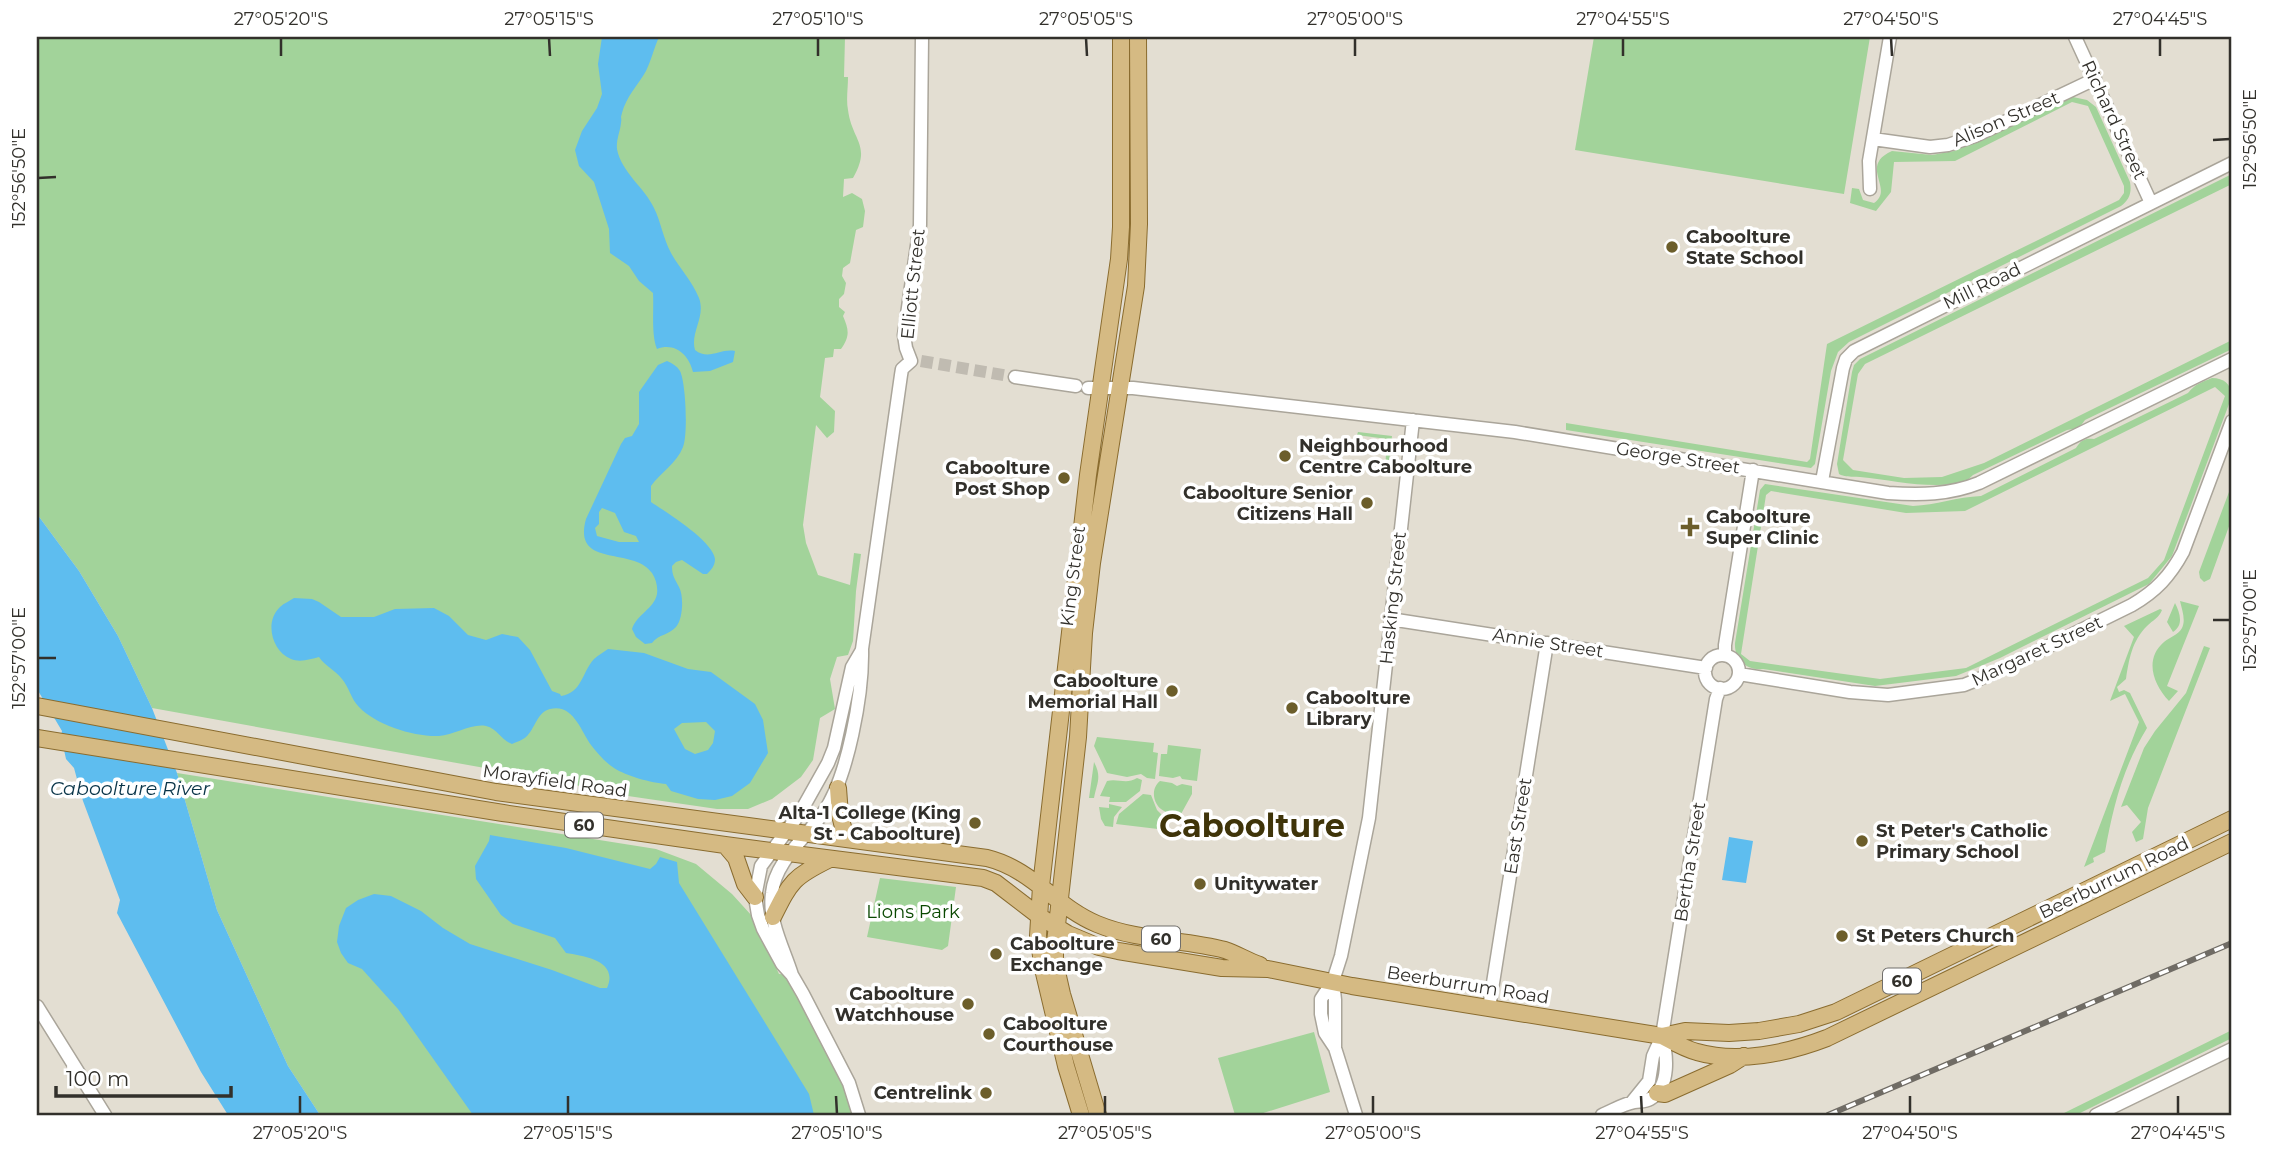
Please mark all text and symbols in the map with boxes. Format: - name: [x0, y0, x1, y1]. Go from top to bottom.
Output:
- text: 27°05'20"S: [234, 8, 328, 30]
- text: 27°05'15"S: [504, 8, 594, 30]
- text: 27°05'10"S: [772, 8, 864, 30]
- text: 27°05'05"S: [1039, 8, 1133, 30]
- text: 27°05'00"S: [1307, 8, 1403, 30]
- text: 27°04'55"S: [1576, 8, 1670, 30]
- text: 27°04'50"S: [1843, 8, 1939, 30]
- text: 27°04'45"S: [2113, 8, 2207, 30]
- street label: Richard Street: [2077, 57, 2151, 183]
- street label: Alison Street: [1949, 87, 2063, 151]
- text: 152°56'50"E: [2239, 89, 2261, 189]
- text: 152°56'50"E: [8, 128, 30, 228]
- place label: Caboolture State School: [1686, 226, 1804, 269]
- street label: Elliott Street: [896, 227, 930, 341]
- marker: Caboolture State School: [1664, 239, 1680, 255]
- street label: Mill Road: [1940, 258, 2024, 314]
- place label: Neighbourhood Centre Caboolture: [1299, 435, 1472, 478]
- street label: George Street: [1614, 437, 1742, 479]
- marker: Neighbourhood Centre Caboolture: [1277, 448, 1293, 464]
- place label: Caboolture Post Shop: [945, 457, 1050, 500]
- marker: Caboolture Post Shop: [1056, 470, 1072, 486]
- place label: Caboolture Senior Citizens Hall: [1183, 482, 1353, 525]
- marker: Caboolture Senior Citizens Hall: [1359, 495, 1375, 511]
- place label: Caboolture Super Clinic: [1706, 506, 1819, 549]
- marker: Caboolture Super Clinic: [1680, 517, 1700, 537]
- street label: King Street: [1056, 524, 1090, 628]
- street label: Hasking Street: [1375, 531, 1411, 665]
- text: 152°57'00"E: [2239, 569, 2261, 671]
- text: 152°57'00"E: [8, 607, 30, 709]
- street label: Margaret Street: [1968, 611, 2106, 691]
- street label: Annie Street: [1491, 623, 1605, 663]
- place label: Caboolture Memorial Hall: [1027, 670, 1158, 713]
- marker: Caboolture Memorial Hall: [1164, 683, 1180, 699]
- place label: Caboolture Library: [1306, 687, 1411, 730]
- marker: Caboolture Library: [1284, 700, 1300, 716]
- street label: Morayfield Road: [481, 760, 629, 802]
- street label: East Street: [1499, 776, 1537, 876]
- water label: Caboolture River: [50, 777, 210, 800]
- street label: Bertha Street: [1670, 800, 1710, 924]
- place label: Alta-1 College (King St - Caboolture): [777, 802, 961, 845]
- district label: Caboolture: [1159, 806, 1345, 845]
- road number: 60: [565, 812, 603, 838]
- marker: Alta-1 College (King St - Caboolture): [967, 815, 983, 831]
- place label: St Peter's Catholic Primary School: [1876, 820, 2048, 863]
- street label: Beerburrum Road: [2035, 832, 2193, 924]
- marker: St Peter's Catholic Primary School: [1854, 833, 1870, 849]
- place label: Unitywater: [1214, 873, 1318, 895]
- marker: Unitywater: [1192, 876, 1208, 892]
- park label: Lions Park: [866, 901, 960, 923]
- place label: St Peters Church: [1856, 925, 2015, 947]
- road number: 60: [1142, 926, 1180, 951]
- marker: St Peters Church: [1834, 928, 1850, 944]
- place label: Caboolture Exchange: [1010, 933, 1115, 976]
- marker: Caboolture Exchange: [988, 946, 1004, 962]
- street label: Beerburrum Road: [1385, 961, 1551, 1009]
- road number: 60: [1883, 968, 1921, 993]
- place label: Caboolture Watchhouse: [835, 983, 954, 1026]
- marker: Caboolture Watchhouse: [960, 996, 976, 1012]
- place label: Caboolture Courthouse: [1003, 1013, 1113, 1056]
- marker: Caboolture Courthouse: [981, 1026, 997, 1042]
- scale bar: [56, 1054, 231, 1098]
- text: 100 m: [66, 1066, 129, 1091]
- place label: Centrelink: [874, 1082, 972, 1104]
- marker: Centrelink: [978, 1085, 994, 1101]
- text: 27°05'20"S: [253, 1122, 347, 1144]
- text: 27°05'15"S: [523, 1122, 613, 1144]
- text: 27°05'10"S: [791, 1122, 883, 1144]
- text: 27°05'05"S: [1058, 1122, 1152, 1144]
- text: 27°05'00"S: [1325, 1122, 1421, 1144]
- text: 27°04'55"S: [1595, 1122, 1689, 1144]
- text: 27°04'50"S: [1862, 1122, 1958, 1144]
- text: 27°04'45"S: [2131, 1122, 2225, 1144]

